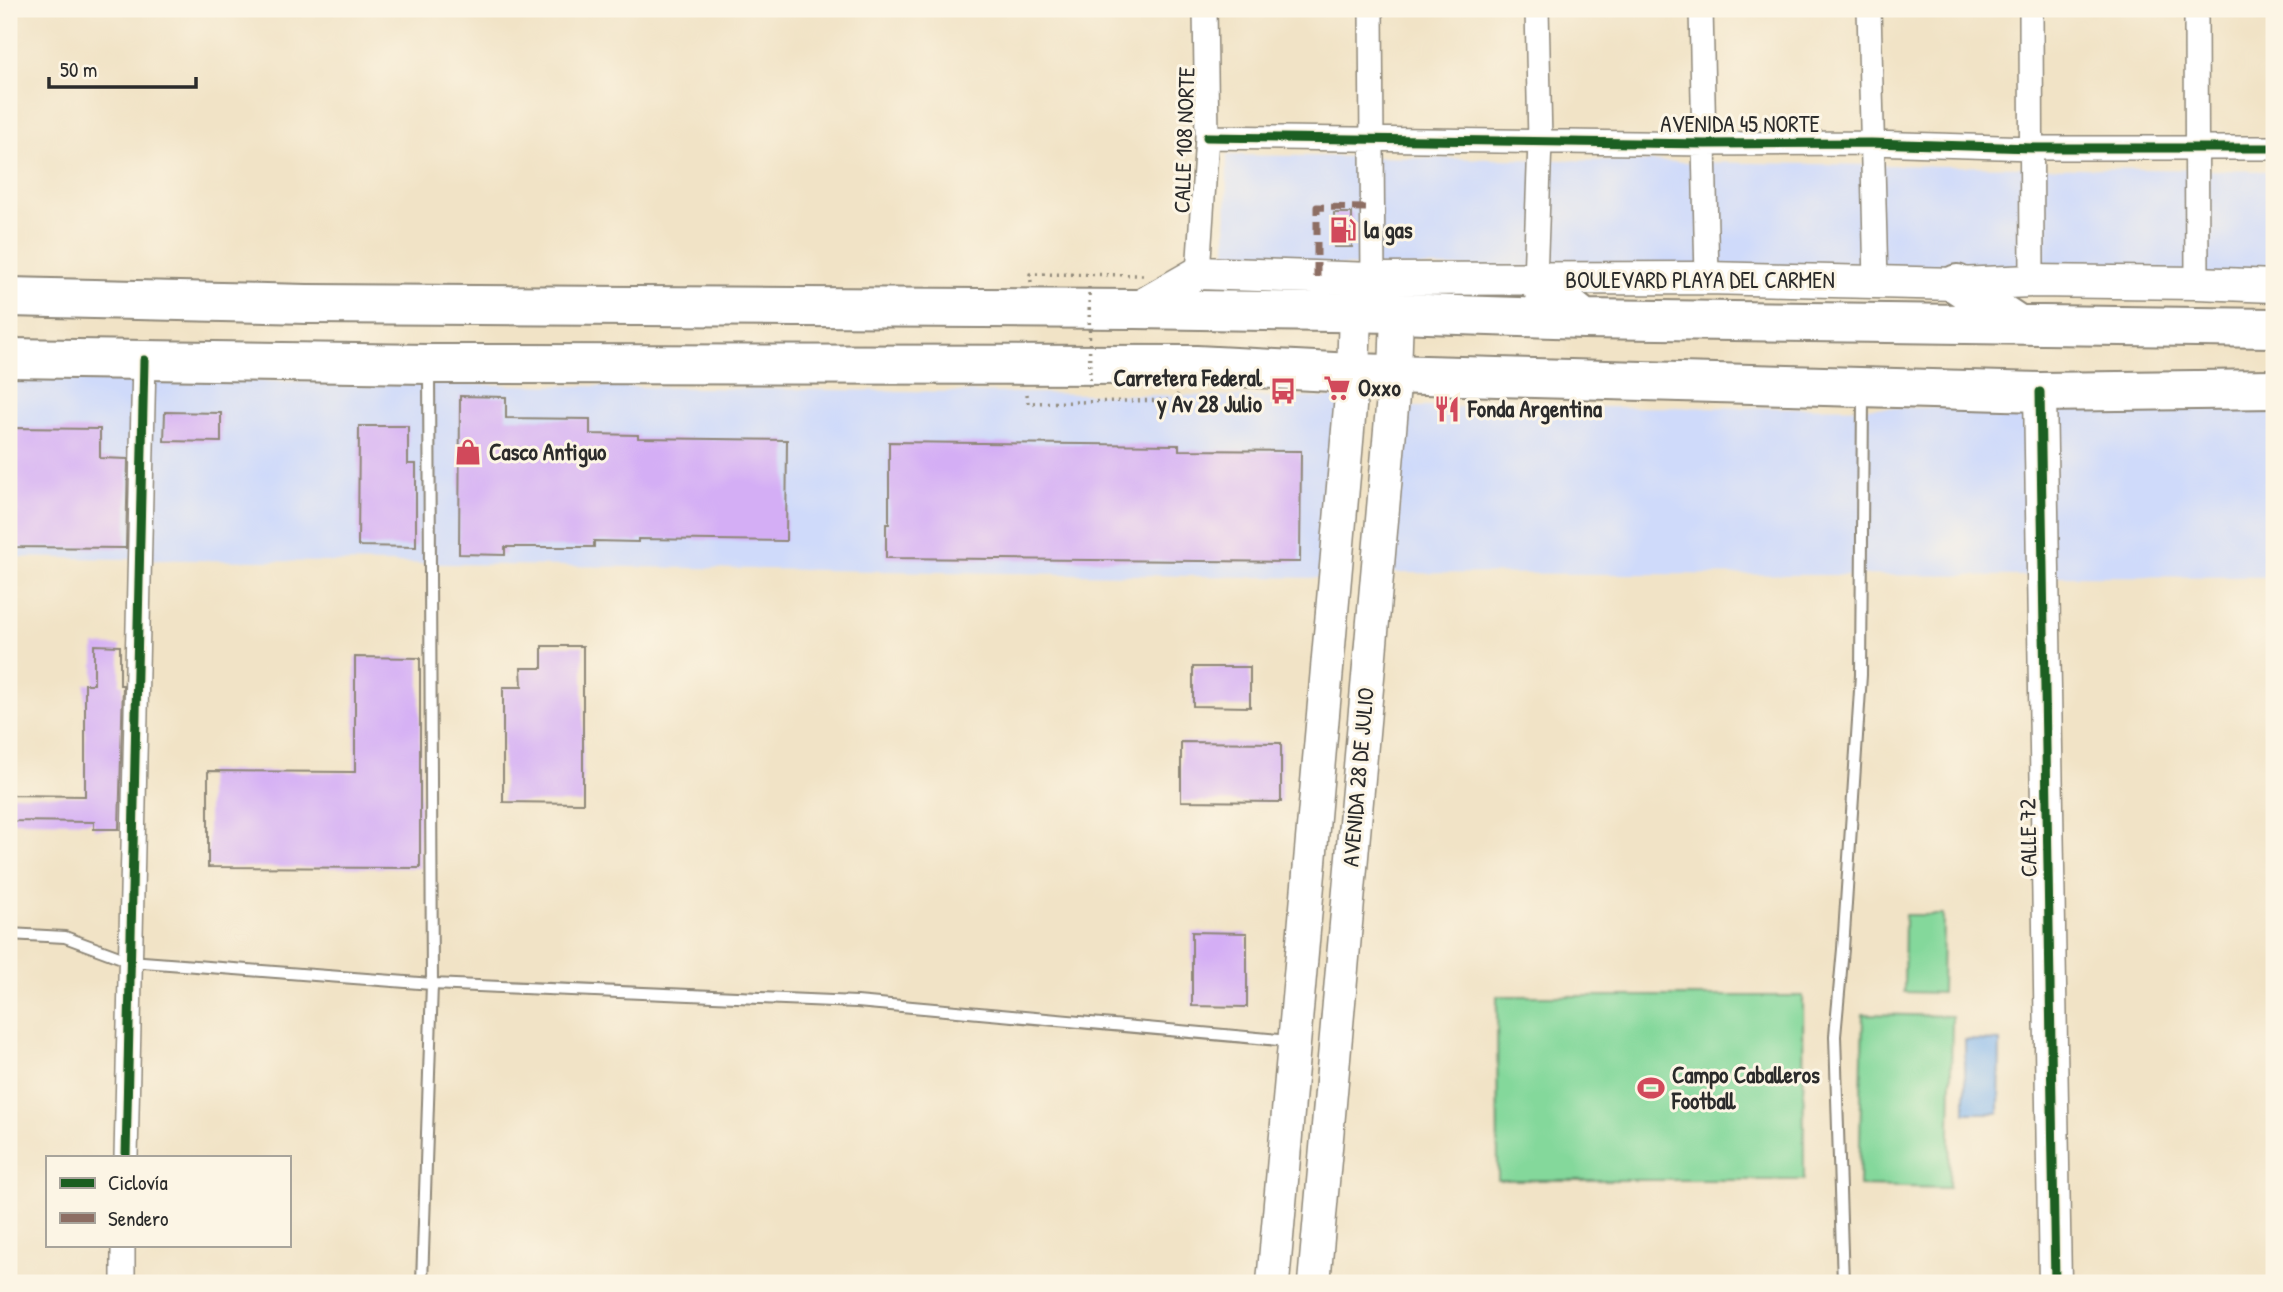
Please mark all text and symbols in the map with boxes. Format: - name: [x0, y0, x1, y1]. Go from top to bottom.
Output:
- scale bar: [49, 46, 196, 90]
- text: 50 m: [60, 55, 97, 84]
- street label: CALLE 108 NORTE: [1165, 66, 1202, 214]
- street label: AVENIDA 45 NORTE: [1660, 108, 1820, 139]
- place label: la gas: [1364, 214, 1413, 246]
- fuel station icon: la gas: [1328, 215, 1358, 245]
- street label: BOULEVARD PLAYA DEL CARMEN: [1565, 264, 1835, 295]
- place label: Carretera Federal y Av 28 Julio: [1113, 362, 1263, 420]
- place label: Oxxo: [1358, 372, 1401, 403]
- supermarket icon: Oxxo: [1322, 373, 1352, 403]
- bus stop icon: Carretera Federal y Av 28 Julio: [1268, 376, 1298, 406]
- place label: Fonda Argentina: [1467, 393, 1602, 425]
- restaurant icon: Fonda Argentina: [1432, 394, 1462, 424]
- place label: Casco Antiguo: [489, 436, 607, 468]
- shop icon: Casco Antiguo: [453, 437, 483, 467]
- street label: AVENIDA 28 DE JULIO: [1334, 686, 1381, 868]
- street label: CALLE 72: [2011, 798, 2044, 878]
- place label: Campo Caballeros Football: [1671, 1059, 1820, 1116]
- sports icon: Campo Caballeros Football: [1636, 1073, 1666, 1103]
- legend: [46, 1156, 290, 1246]
- text: Ciclovía: [108, 1168, 168, 1197]
- text: Sendero: [108, 1204, 169, 1233]

